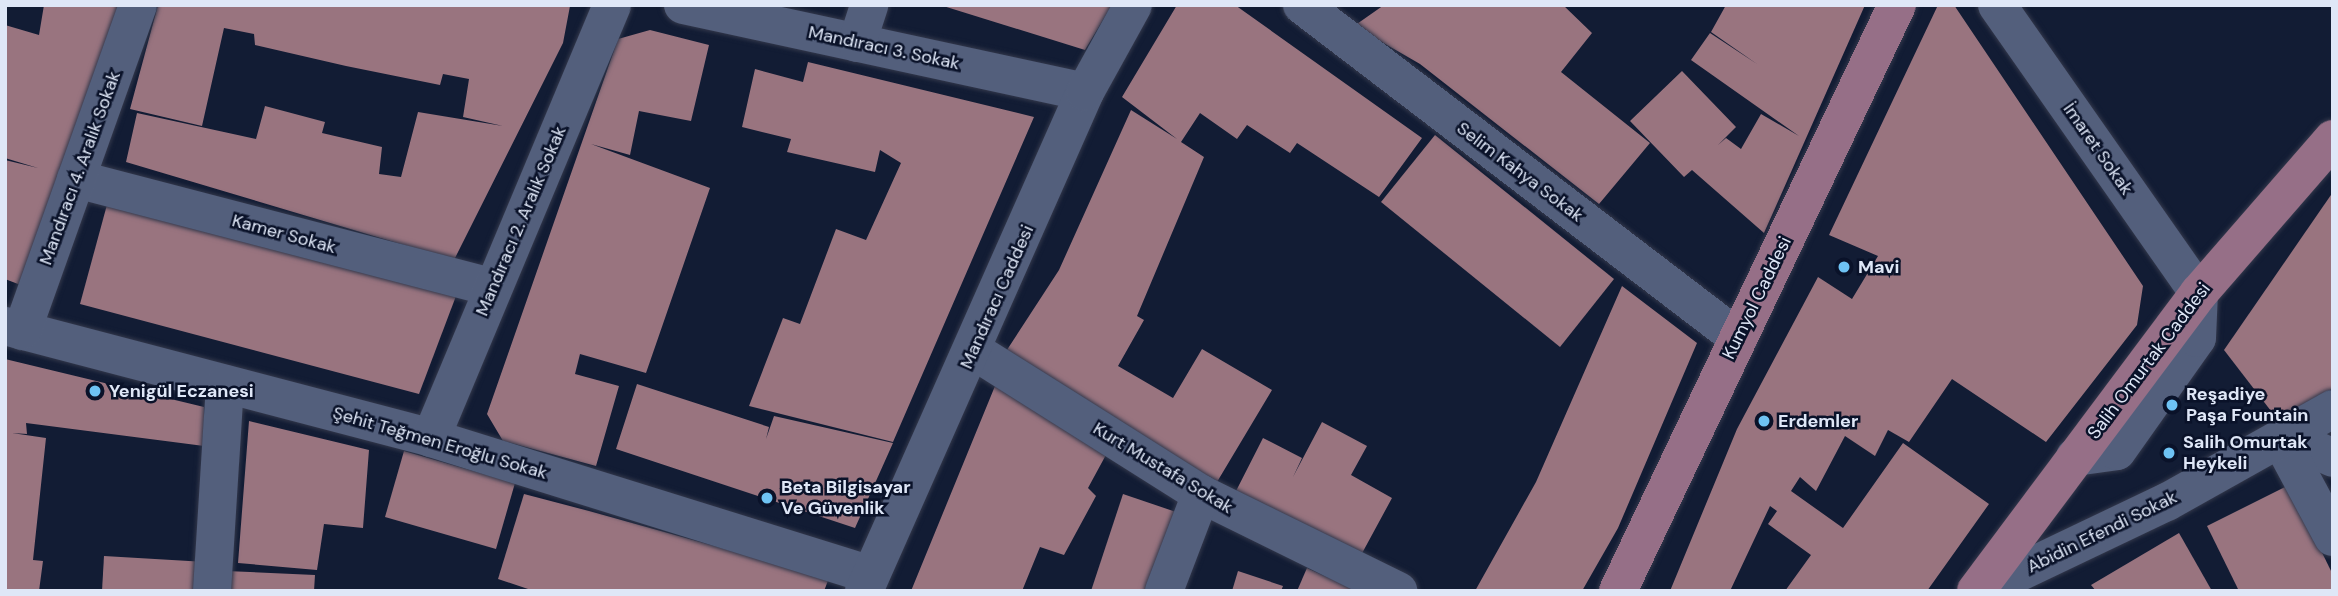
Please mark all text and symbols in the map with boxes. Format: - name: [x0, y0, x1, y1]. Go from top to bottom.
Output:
- street label: Mandıracı 3. Sokak: [806, 21, 962, 75]
- street label: Mandıracı 4. Aralık Sokak: [35, 68, 125, 268]
- street label: İmaret Sokak: [2058, 99, 2138, 199]
- street label: Selim Kahya Sokak: [1452, 117, 1588, 227]
- street label: Mandıracı 2. Aralık Sokak: [471, 123, 571, 319]
- street label: Kamer Sokak: [230, 210, 338, 258]
- street label: Mandıracı Caddesi: [956, 222, 1038, 372]
- street label: Kumyol Caddesi: [1718, 233, 1796, 363]
- place label: Mavi: [1858, 256, 1899, 278]
- marker: Mavi: [1836, 259, 1852, 275]
- street label: Salih Omurtak Caddesi: [2083, 279, 2215, 443]
- place label: Yenigül Eczanesi: [109, 380, 254, 402]
- marker: Yenigül Eczanesi: [87, 383, 103, 399]
- place label: Reşadiye Paşa Fountain: [2186, 384, 2308, 426]
- marker: Reşadiye Paşa Fountain: [2164, 397, 2180, 413]
- street label: Şehit Teğmen Eroğlu Sokak: [330, 402, 550, 484]
- place label: Erdemler: [1778, 410, 1858, 432]
- marker: Erdemler: [1756, 413, 1772, 429]
- street label: Kurt Mustafa Sokak: [1089, 418, 1237, 518]
- place label: Salih Omurtak Heykeli: [2183, 432, 2308, 474]
- marker: Salih Omurtak Heykeli: [2161, 445, 2177, 461]
- place label: Beta Bilgisayar Ve Güvenlik: [781, 477, 910, 520]
- street label: Abidin Efendi Sokak: [2024, 486, 2180, 578]
- marker: Beta Bilgisayar Ve Güvenlik: [759, 490, 775, 506]

